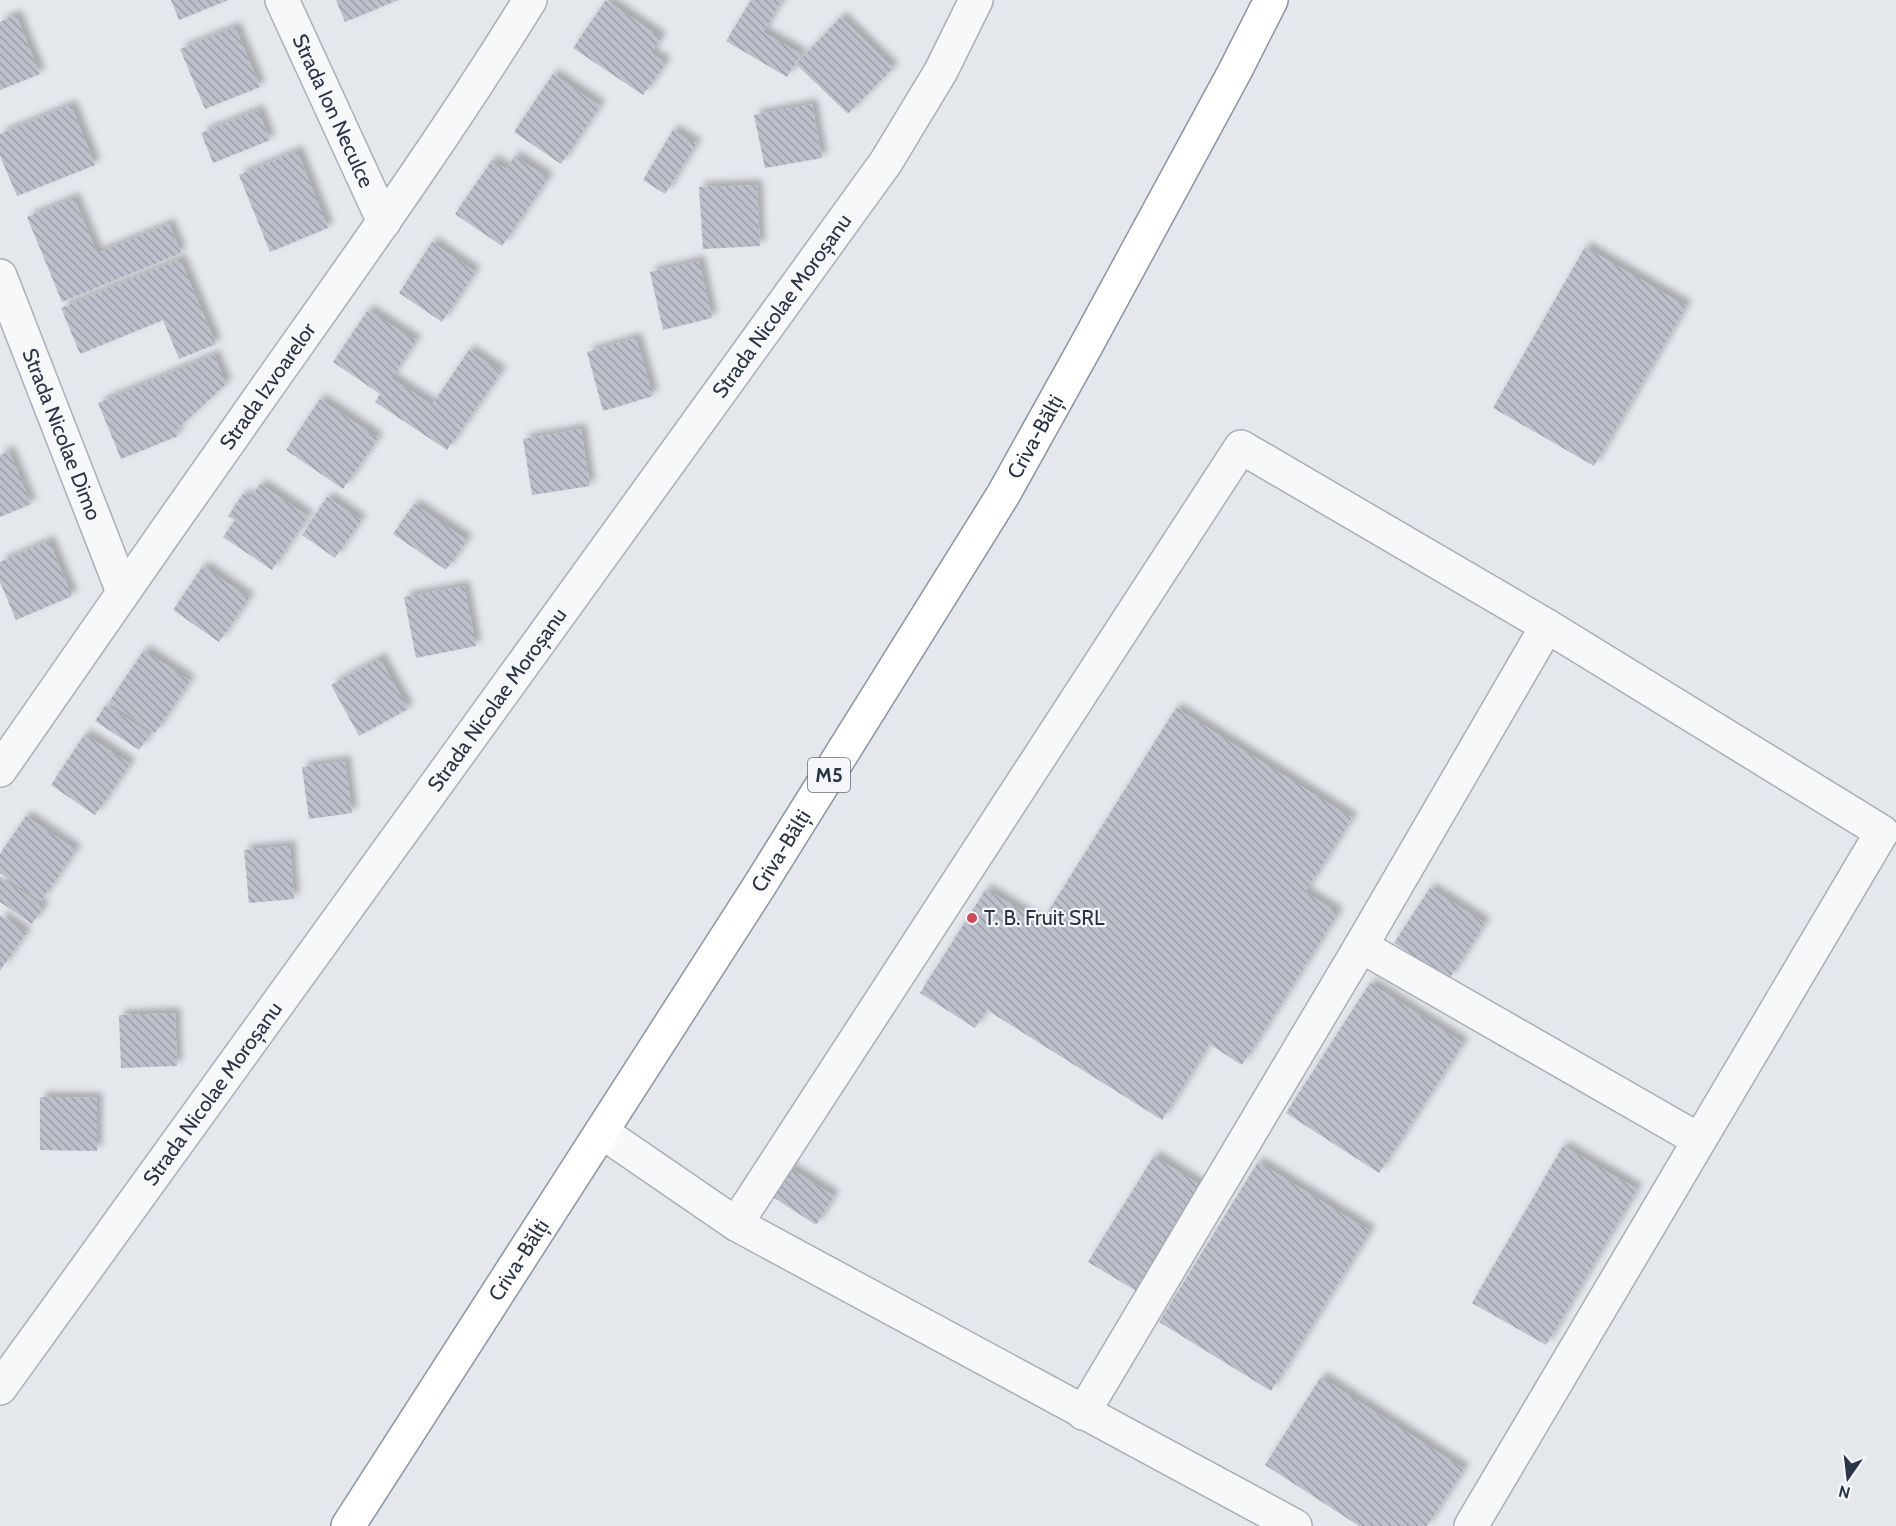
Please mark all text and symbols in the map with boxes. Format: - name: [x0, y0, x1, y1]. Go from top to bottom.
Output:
- street label: Strada Ion Neculce: [287, 30, 380, 192]
- street label: Strada Nicolae Moroșanu: [707, 209, 856, 402]
- street label: Strada Izvoarelor: [214, 317, 321, 454]
- street label: Strada Nicolae Dimo: [17, 345, 107, 524]
- street label: Criva-Bălți: [1002, 390, 1068, 483]
- street label: Strada Nicolae Moroșanu: [422, 603, 572, 796]
- road number: M5: [808, 758, 850, 792]
- street label: Criva-Bălți: [746, 805, 816, 896]
- place label: T. B. Fruit SRL: [984, 905, 1105, 930]
- marker: T. B. Fruit SRL: [965, 911, 979, 925]
- street label: Strada Nicolae Moroșanu: [137, 997, 287, 1190]
- street label: Criva-Bălți: [483, 1214, 554, 1305]
- north arrow: [1818, 1448, 1878, 1508]
- text: N: [1837, 1481, 1852, 1503]

